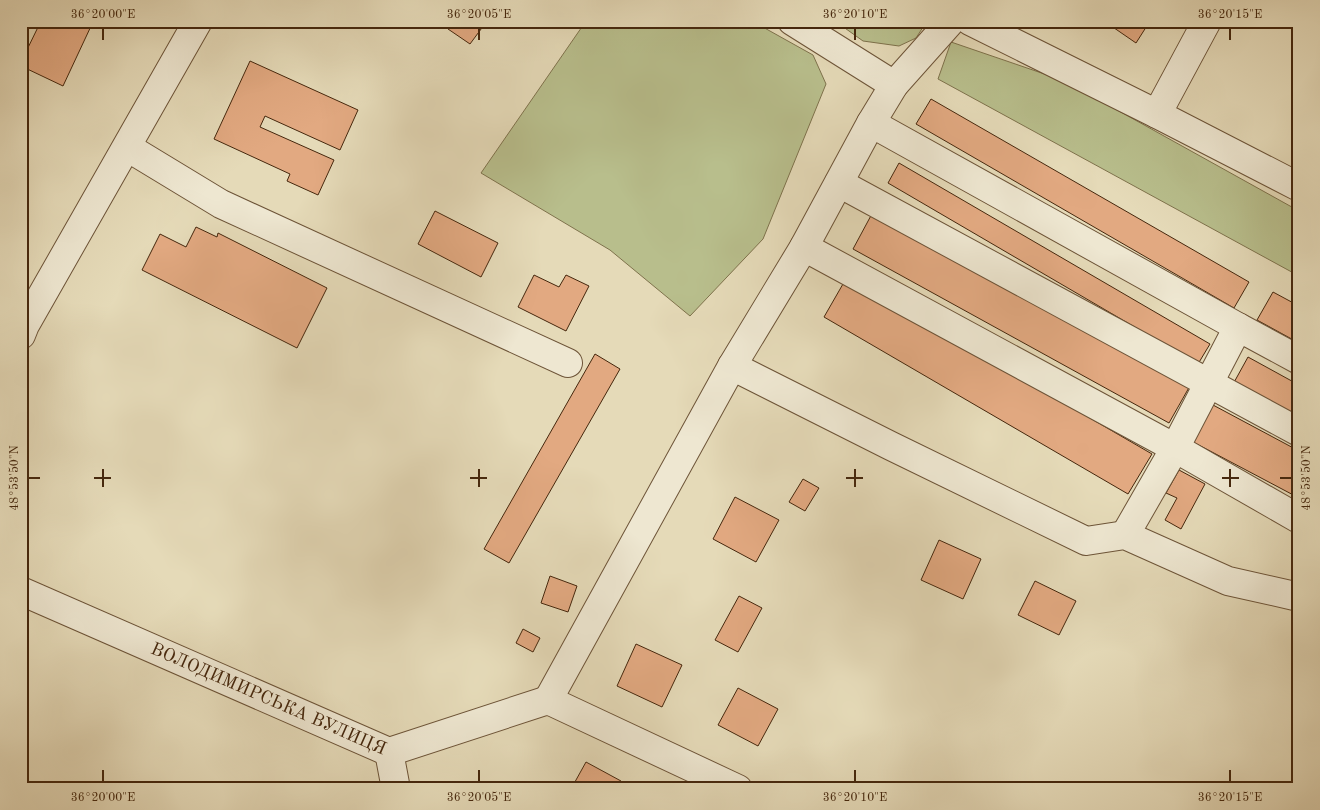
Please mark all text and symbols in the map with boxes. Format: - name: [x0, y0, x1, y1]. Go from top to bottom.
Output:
- text: 36°20'05"E: [447, 8, 511, 21]
- text: 36°20'15"E: [1198, 8, 1262, 21]
- text: 36°20'00"E: [71, 9, 135, 21]
- text: 36°20'10"E: [823, 9, 887, 21]
- text: 48°53'50"N: [8, 445, 21, 511]
- text: 48°53'50"N: [1300, 445, 1313, 511]
- street label: ВОЛОДИМИРСЬКА ВУЛИЦЯ: [148, 640, 389, 759]
- text: 36°20'05"E: [447, 791, 511, 804]
- text: 36°20'15"E: [1198, 791, 1262, 804]
- text: 36°20'00"E: [71, 792, 135, 804]
- text: 36°20'10"E: [823, 792, 887, 804]

